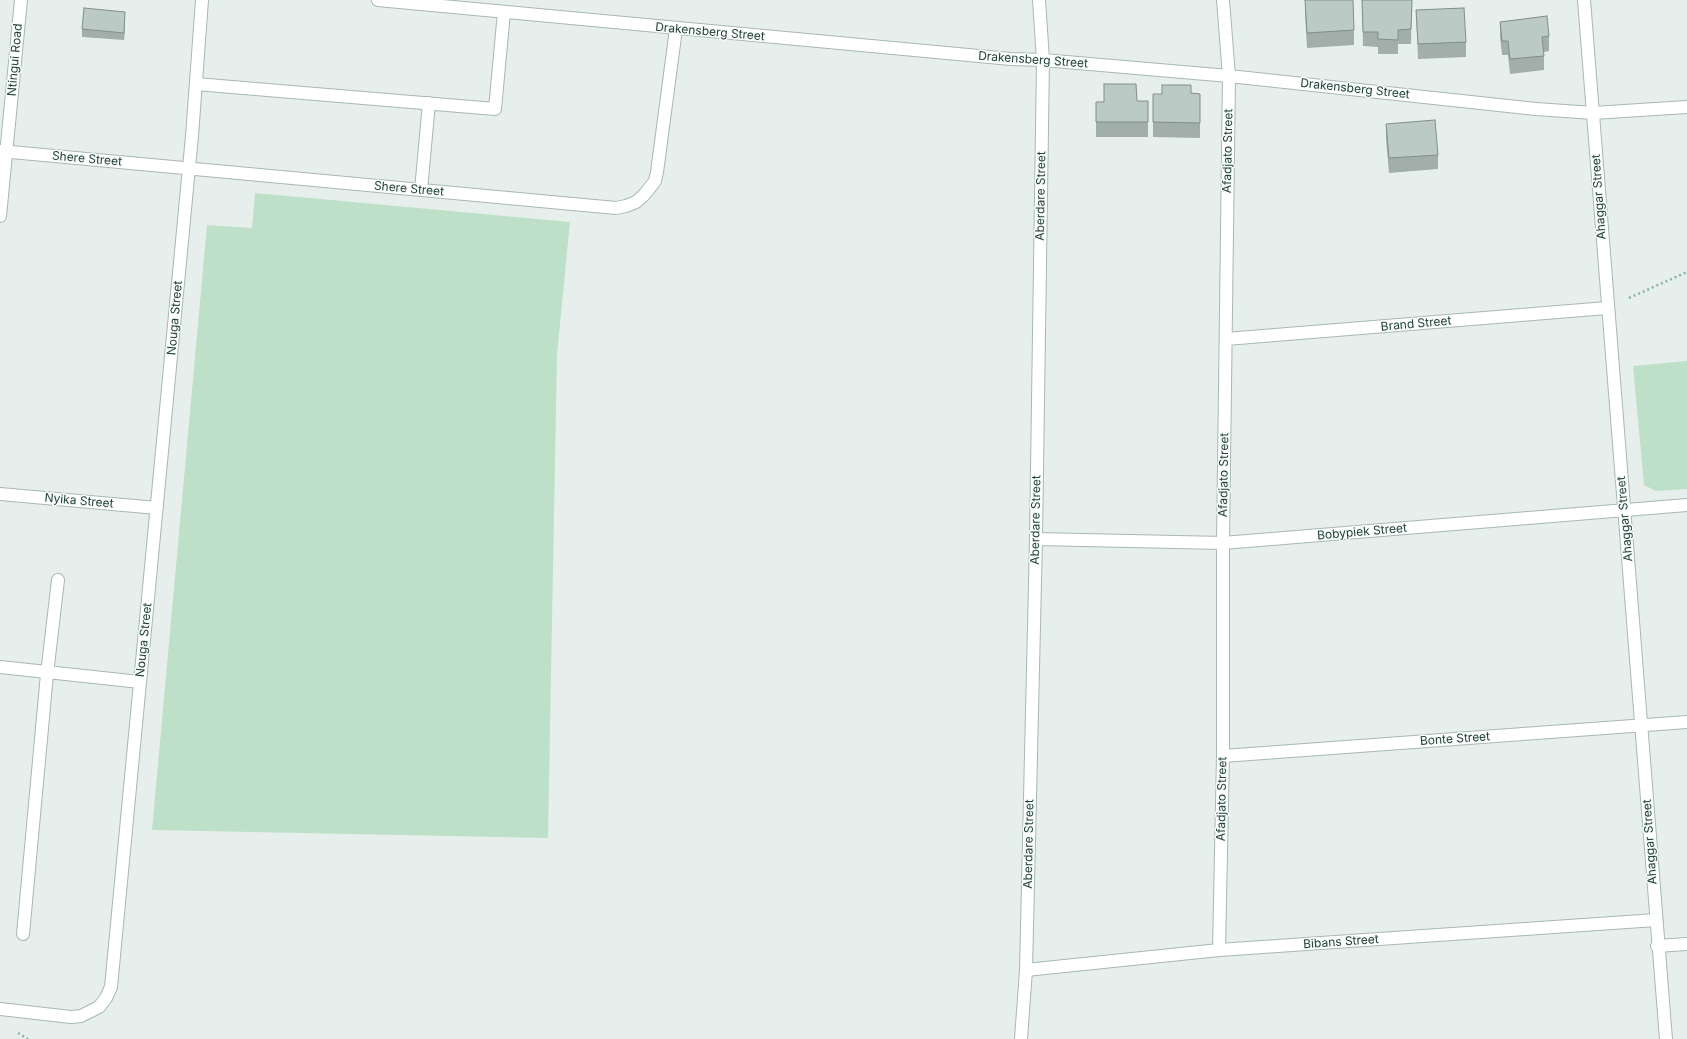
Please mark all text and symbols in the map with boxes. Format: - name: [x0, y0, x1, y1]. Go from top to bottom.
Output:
- street label: Drakensberg Street: [655, 20, 765, 44]
- street label: Ntingui Road: [5, 23, 25, 97]
- street label: Drakensberg Street: [978, 49, 1088, 71]
- street label: Drakensberg Street: [1300, 76, 1410, 102]
- street label: Afadjato Street: [1220, 109, 1236, 193]
- street label: Shere Street: [51, 149, 123, 169]
- street label: Aberdare Street: [1033, 151, 1049, 241]
- street label: Ahaggar Street: [1589, 154, 1609, 240]
- street label: Shere Street: [373, 179, 445, 199]
- street label: Nouga Street: [165, 280, 185, 356]
- street label: Brand Street: [1380, 314, 1452, 334]
- street label: Afadjato Street: [1216, 433, 1232, 517]
- street label: Aberdare Street: [1028, 475, 1044, 565]
- street label: Ahaggar Street: [1614, 476, 1636, 562]
- street label: Nyika Street: [44, 491, 114, 511]
- street label: Bobypiek Street: [1317, 521, 1407, 543]
- street label: Nouga Street: [133, 602, 155, 678]
- street label: Bonte Street: [1419, 729, 1491, 749]
- street label: Afadjato Street: [1214, 757, 1230, 841]
- street label: Aberdare Street: [1021, 799, 1037, 889]
- street label: Ahaggar Street: [1640, 799, 1660, 885]
- street label: Bibans Street: [1303, 932, 1379, 952]

